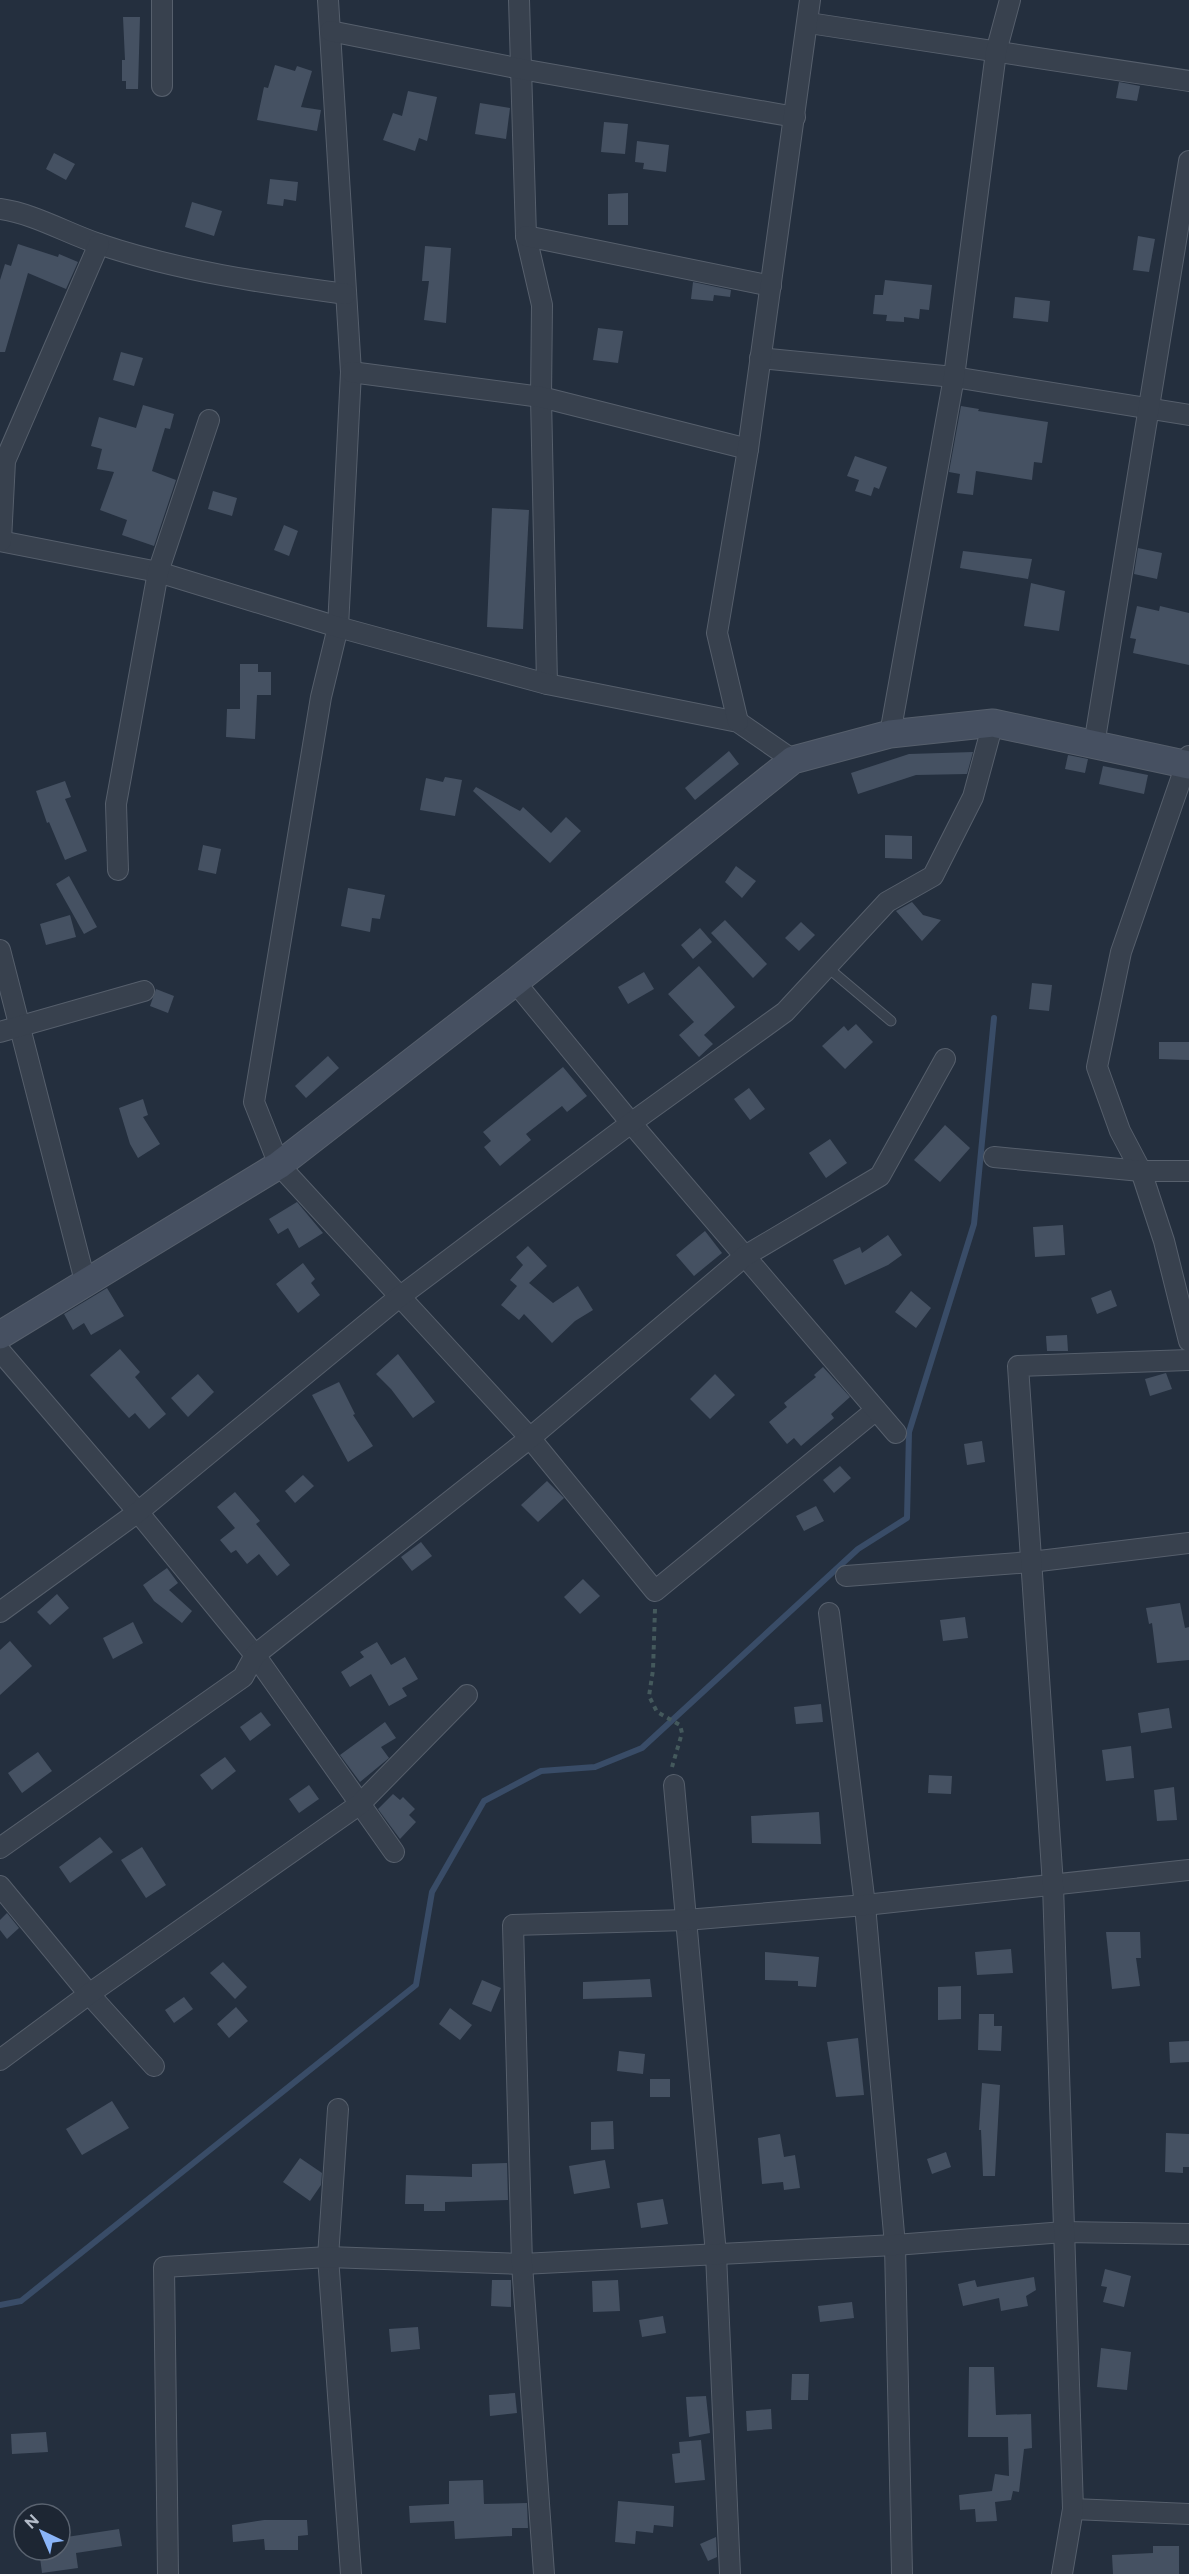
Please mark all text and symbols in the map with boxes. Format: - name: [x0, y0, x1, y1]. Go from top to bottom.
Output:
- north arrow: [12, 2502, 72, 2562]
- text: N: [21, 2510, 43, 2533]

